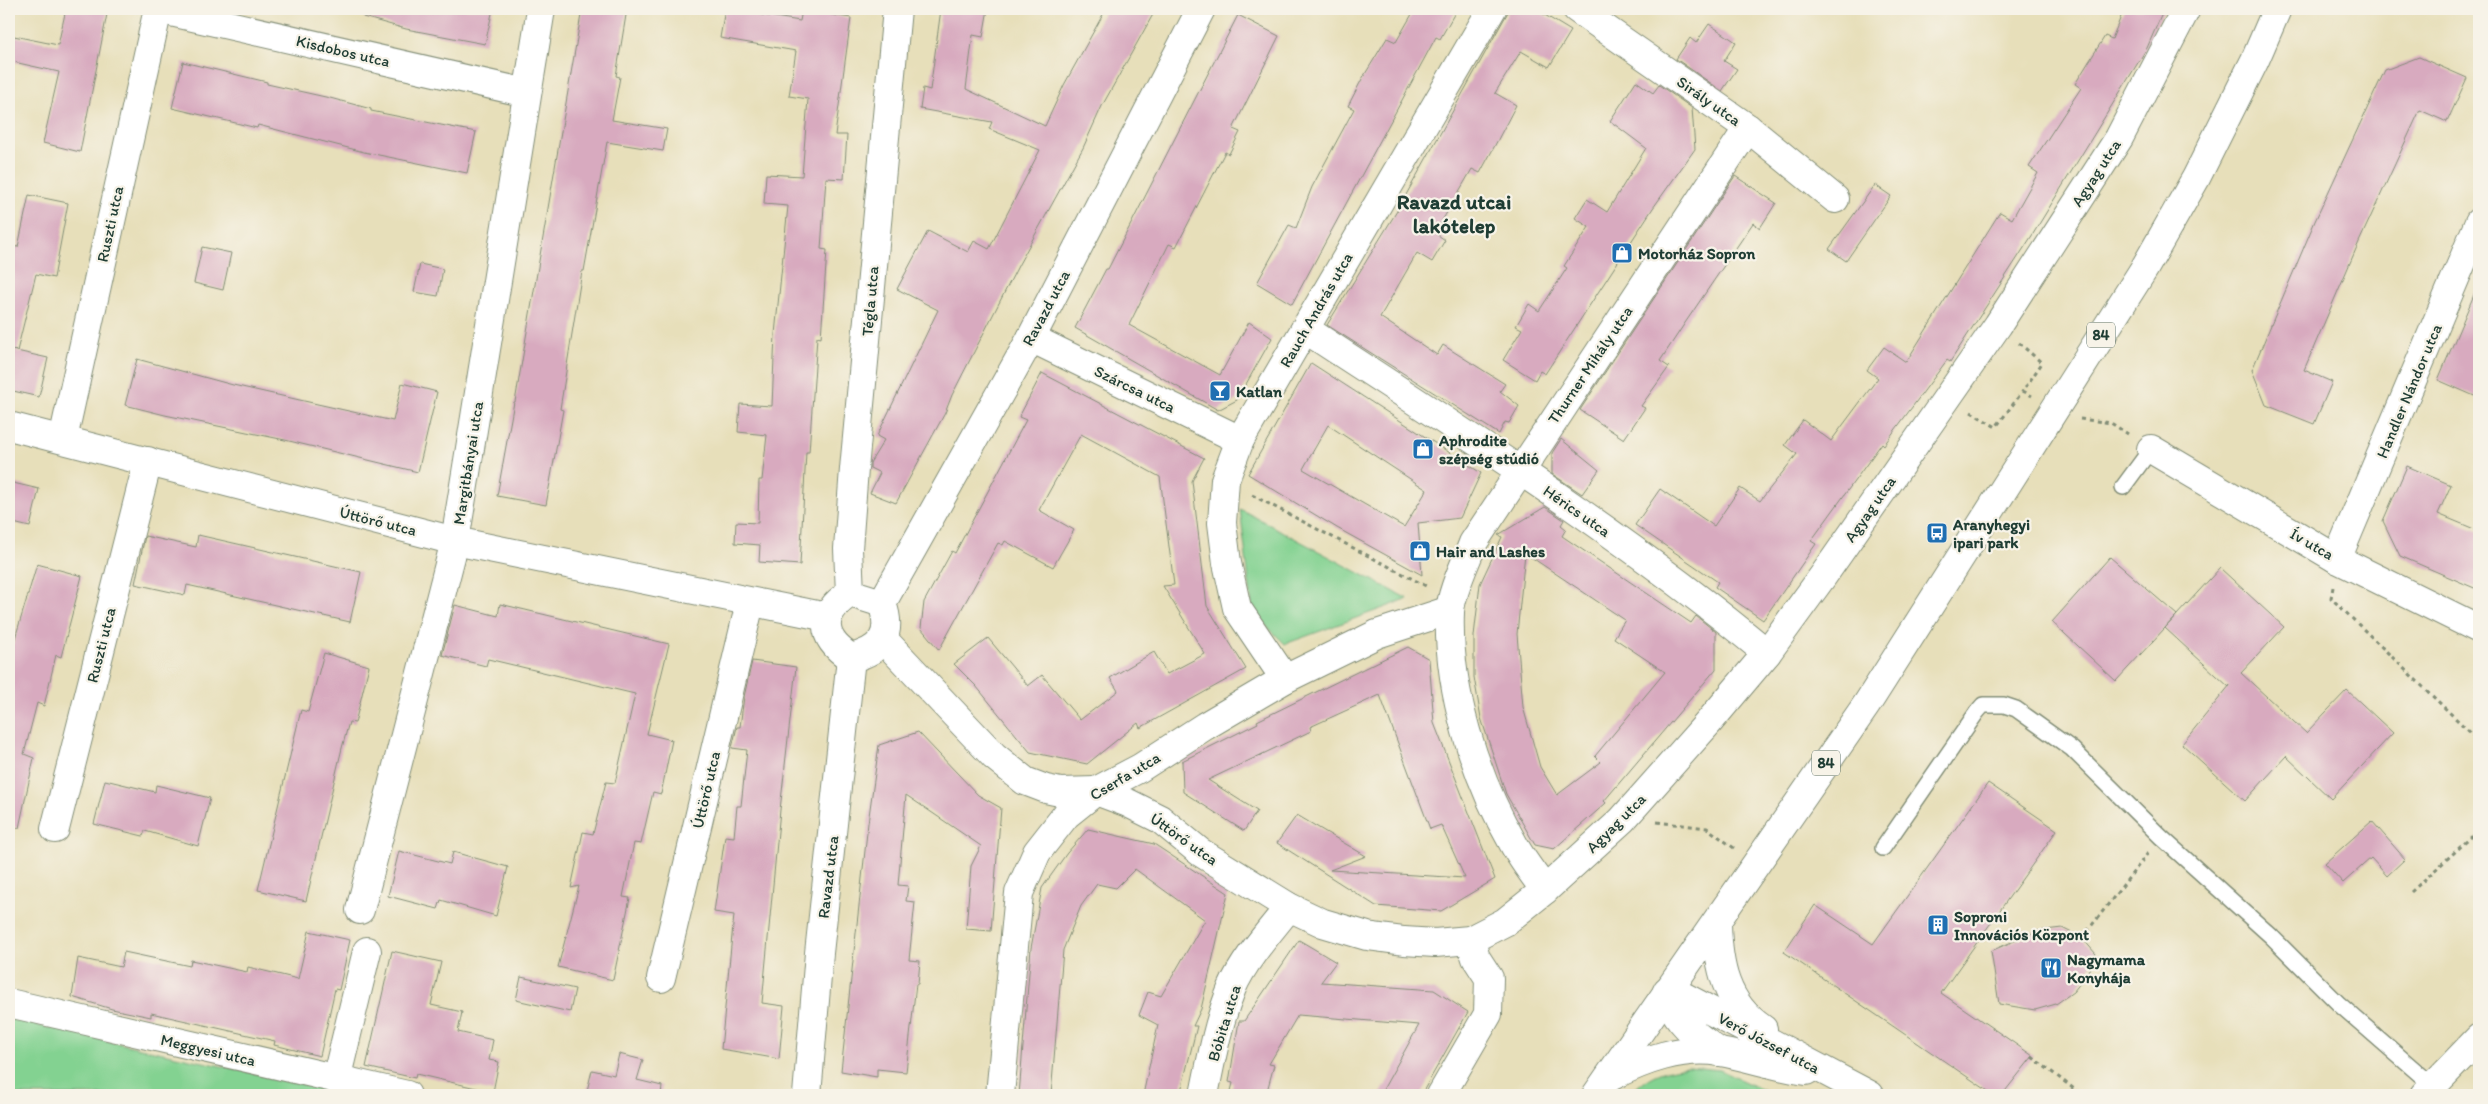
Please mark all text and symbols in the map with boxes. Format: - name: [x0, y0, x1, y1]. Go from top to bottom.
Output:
- street label: Kisdobos utca: [294, 31, 392, 71]
- street label: Sirály utca: [1673, 72, 1745, 130]
- street label: Agyag utca: [2067, 135, 2125, 210]
- street label: Ruszti utca: [93, 184, 127, 264]
- district label: Ravazd utcai lakótelep: [1397, 189, 1511, 239]
- shop icon: Motorház Sopron: [1610, 241, 1634, 265]
- place label: Motorház Sopron: [1638, 244, 1756, 264]
- street label: Rauch András utca: [1275, 249, 1357, 371]
- street label: Tégla utca: [857, 264, 883, 337]
- street label: Ravazd utca: [1018, 266, 1074, 349]
- street label: Thurner Mihály utca: [1544, 302, 1637, 428]
- street label: Handler Nándor utca: [2372, 320, 2446, 461]
- road number: 84: [2087, 322, 2115, 348]
- street label: Szárcsa utca: [1091, 361, 1179, 417]
- bar icon: Katlan: [1208, 379, 1232, 403]
- place label: Katlan: [1236, 382, 1283, 401]
- street label: Margitbányai utca: [449, 399, 487, 526]
- place label: Aphrodite szépség stúdió: [1438, 431, 1539, 469]
- shop icon: Aphrodite szépség stúdió: [1411, 437, 1435, 461]
- street label: Agyag utca: [1840, 472, 1900, 546]
- street label: Hérics utca: [1540, 481, 1615, 541]
- street label: Úttörő utca: [338, 502, 419, 540]
- place label: Aranyhegyi ipari park: [1952, 515, 2030, 553]
- bus stop icon: Aranyhegyi ipari park: [1925, 521, 1949, 545]
- street label: Ív utca: [2287, 524, 2337, 564]
- shop icon: Hair and Lashes: [1408, 539, 1432, 563]
- place label: Hair and Lashes: [1436, 542, 1545, 561]
- street label: Ruszti utca: [82, 605, 120, 685]
- street label: Cserfa utca: [1086, 747, 1164, 805]
- street label: Úttörő utca: [688, 749, 724, 830]
- road number: 84: [1812, 750, 1840, 776]
- street label: Agyag utca: [1582, 789, 1650, 857]
- street label: Úttörő utca: [1146, 809, 1222, 869]
- street label: Ravazd utca: [813, 834, 843, 920]
- place label: Soproni Innovációs Központ: [1954, 907, 2089, 945]
- building icon: Soproni Innovációs Központ: [1926, 913, 1950, 937]
- place label: Nagymama Konyhája: [2067, 950, 2146, 988]
- restaurant icon: Nagymama Konyhája: [2039, 956, 2063, 980]
- street label: Bóbita utca: [1203, 982, 1245, 1064]
- street label: Verő József utca: [1715, 1008, 1824, 1078]
- street label: Meggyesi utca: [159, 1030, 257, 1070]

